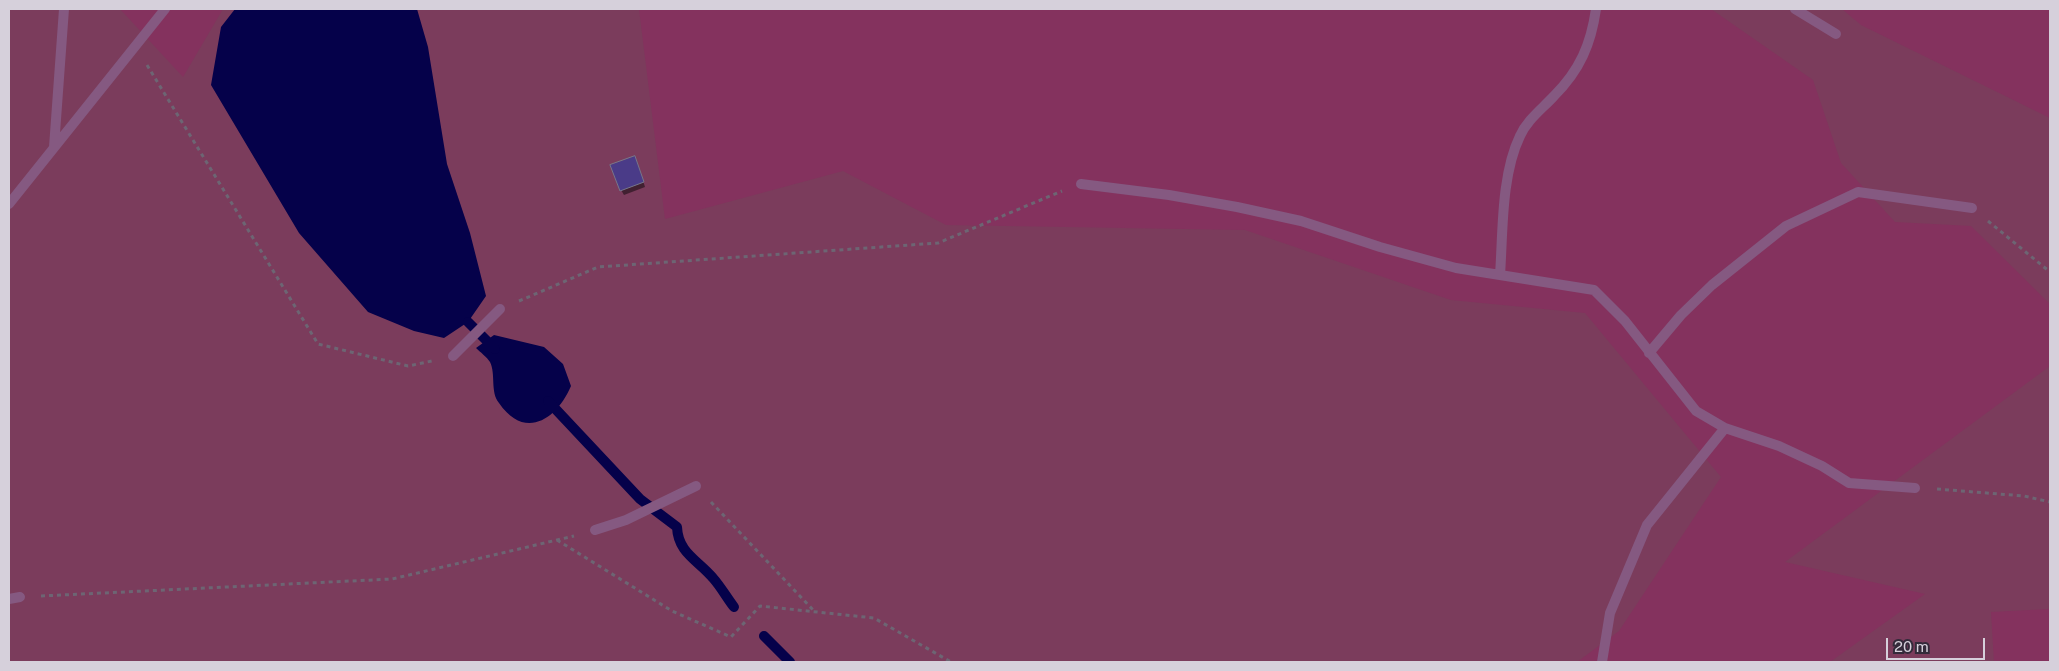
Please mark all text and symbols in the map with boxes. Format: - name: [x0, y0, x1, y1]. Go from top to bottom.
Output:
- scale bar: [1889, 628, 1988, 660]
- text: 20 m: [1894, 638, 1929, 655]

